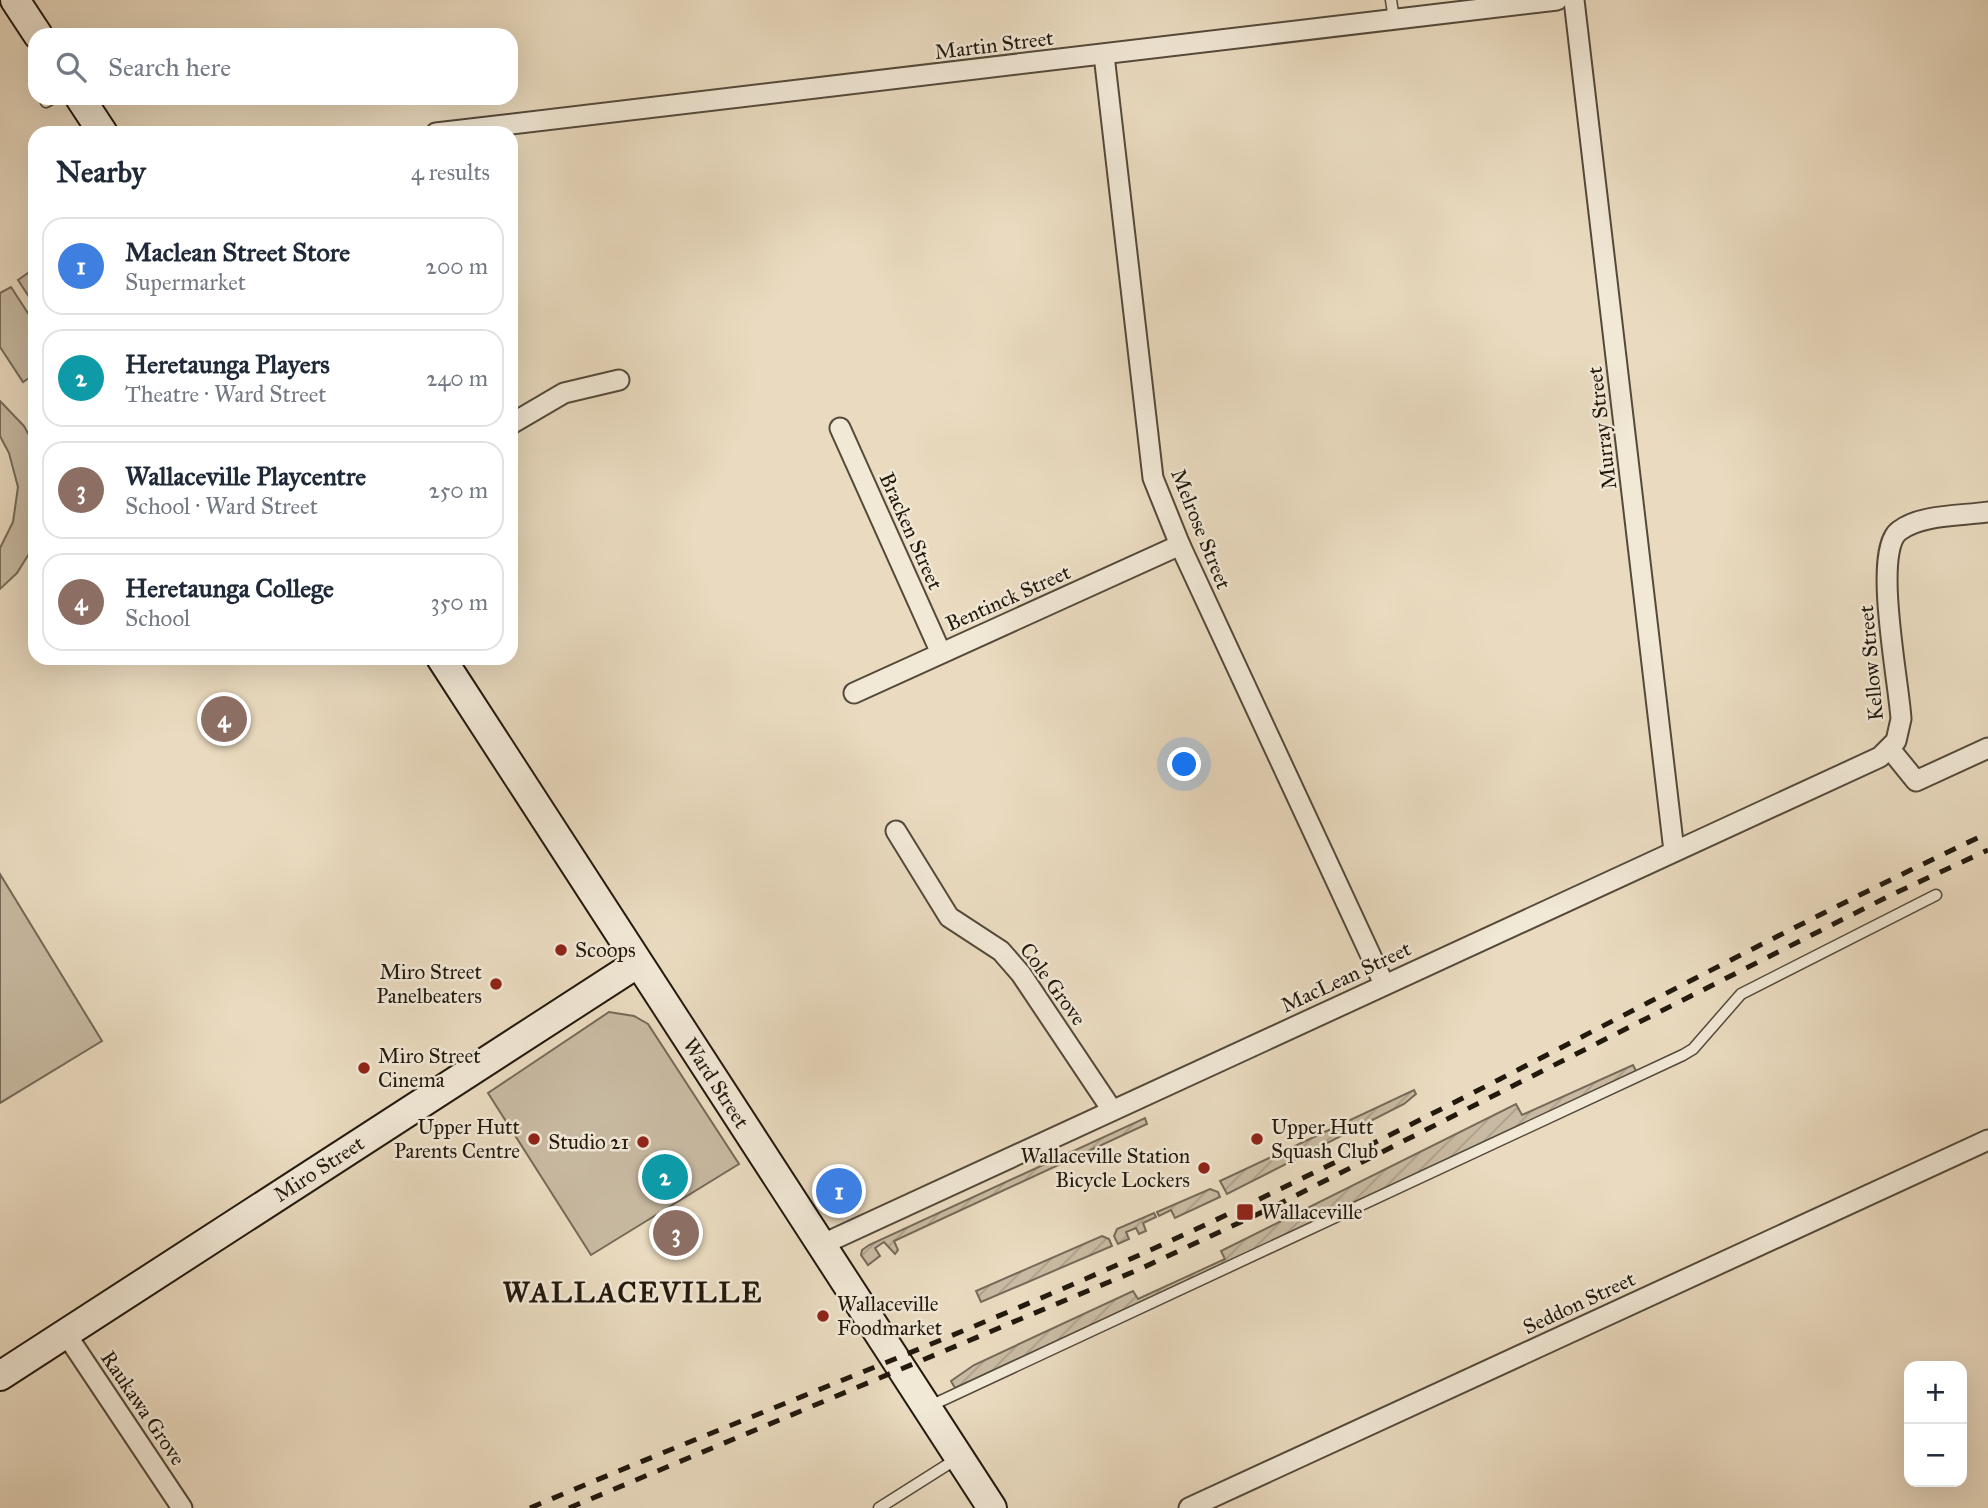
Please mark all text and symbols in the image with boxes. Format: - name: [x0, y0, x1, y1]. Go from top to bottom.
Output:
- street label: Martin Street: [933, 25, 1056, 65]
- search box: [28, 28, 518, 105]
- icon: search: [52, 48, 90, 86]
- text: Search here: [108, 51, 231, 83]
- text: Nearby: [56, 154, 146, 190]
- text: 4 results: [411, 158, 490, 186]
- text: Maclean Street Store: [125, 236, 350, 268]
- text: 1: [76, 252, 86, 280]
- text: 200 m: [426, 252, 488, 280]
- text: Supermarket: [125, 268, 246, 296]
- text: Heretaunga Players: [125, 348, 330, 380]
- text: 2: [75, 364, 87, 392]
- text: 240 m: [426, 364, 488, 392]
- street label: Murray Street: [1582, 365, 1622, 491]
- text: Theatre · Ward Street: [125, 380, 327, 408]
- text: Wallaceville Playcentre: [125, 460, 366, 492]
- street label: Melrose Street: [1165, 465, 1237, 593]
- street label: Bracken Street: [874, 468, 949, 594]
- text: 3: [76, 476, 86, 504]
- text: 250 m: [428, 476, 488, 504]
- text: School · Ward Street: [125, 492, 318, 520]
- street label: Bentinck Street: [942, 559, 1075, 637]
- text: Heretaunga College: [125, 572, 334, 604]
- text: 4: [75, 588, 87, 616]
- text: 350 m: [430, 588, 488, 616]
- text: School: [125, 604, 190, 632]
- street label: Kellow Street: [1853, 604, 1889, 722]
- pin: 4: [201, 693, 247, 745]
- your location: [1167, 747, 1201, 781]
- street label: MacLean Street: [1277, 935, 1416, 1018]
- place label: Scoops: [575, 937, 636, 963]
- street label: Cole Grove: [1014, 937, 1092, 1031]
- marker: Scoops: [553, 942, 569, 958]
- place label: Miro Street Panelbeaters: [376, 959, 483, 1009]
- marker: Miro Street Panelbeaters: [488, 976, 504, 992]
- street label: Ward Street: [677, 1033, 755, 1134]
- place label: Miro Street Cinema: [378, 1043, 481, 1093]
- marker: Miro Street Cinema: [356, 1060, 372, 1076]
- place label: Upper Hutt Parents Centre: [394, 1114, 521, 1164]
- place label: Upper Hutt Squash Club: [1271, 1114, 1378, 1164]
- place label: Studio 21: [548, 1129, 629, 1155]
- street label: Miro Street: [269, 1130, 370, 1208]
- marker: Upper Hutt Parents Centre: [526, 1131, 542, 1147]
- marker: Upper Hutt Squash Club: [1249, 1131, 1265, 1147]
- marker: Studio 21: [635, 1134, 651, 1150]
- place label: Wallaceville Station Bicycle Lockers: [1020, 1143, 1190, 1193]
- pin: 2: [642, 1151, 688, 1203]
- marker: Wallaceville Station Bicycle Lockers: [1196, 1160, 1212, 1176]
- pin: 1: [816, 1165, 862, 1217]
- place label: Wallaceville: [1261, 1199, 1363, 1225]
- marker: Wallaceville: [1235, 1202, 1255, 1222]
- pin: 3: [653, 1207, 699, 1259]
- street label: Seddon Street: [1519, 1265, 1640, 1340]
- district label: WALLACEVILLE: [503, 1275, 763, 1310]
- place label: Wallaceville Foodmarket: [837, 1291, 943, 1341]
- marker: Wallaceville Foodmarket: [815, 1308, 831, 1324]
- street label: Raukawa Grove: [95, 1346, 191, 1470]
- map controls: [1904, 1361, 1967, 1487]
- button: +: [1904, 1361, 1967, 1424]
- button: −: [1904, 1424, 1967, 1487]

